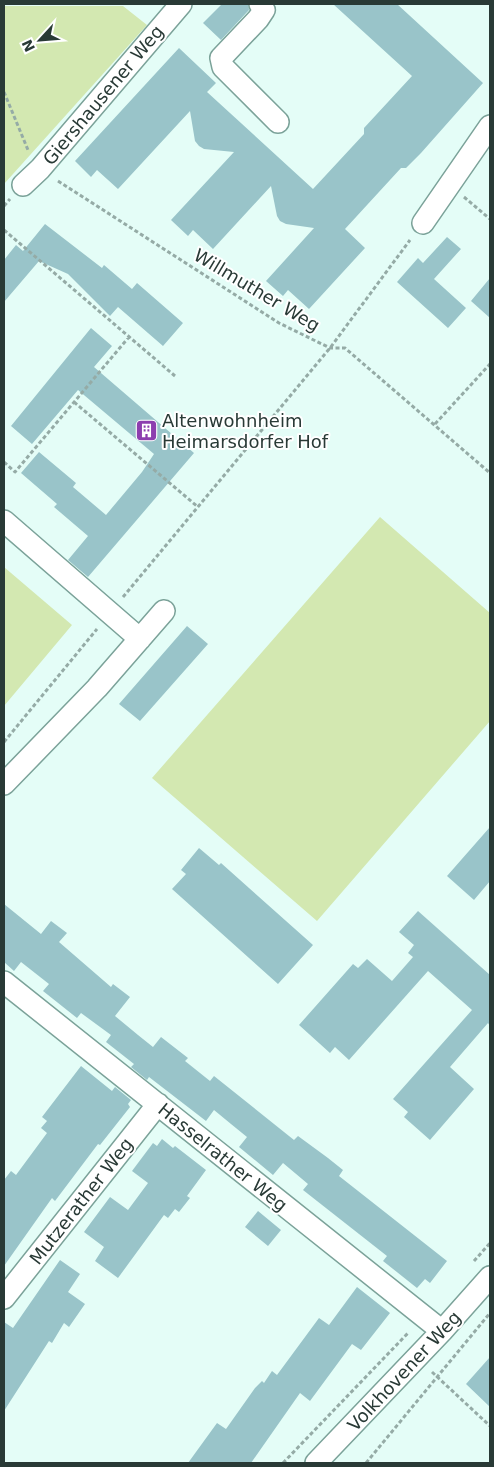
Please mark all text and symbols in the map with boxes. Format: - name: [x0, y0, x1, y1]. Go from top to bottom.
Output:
- north arrow: [15, 15, 65, 65]
- street label: Giershausener Weg: [38, 21, 168, 169]
- text: N: [19, 37, 38, 54]
- street label: Willmuther Weg: [190, 244, 324, 336]
- place label: Altenwohnheim Heimarsdorfer Hof: [162, 410, 329, 452]
- building icon: Altenwohnheim Heimarsdorfer Hof: [134, 418, 158, 442]
- street label: Hasselrather Weg: [154, 1099, 292, 1215]
- street label: Mutzerather Weg: [25, 1134, 137, 1268]
- street label: Volkhovener Weg: [343, 1307, 465, 1435]

